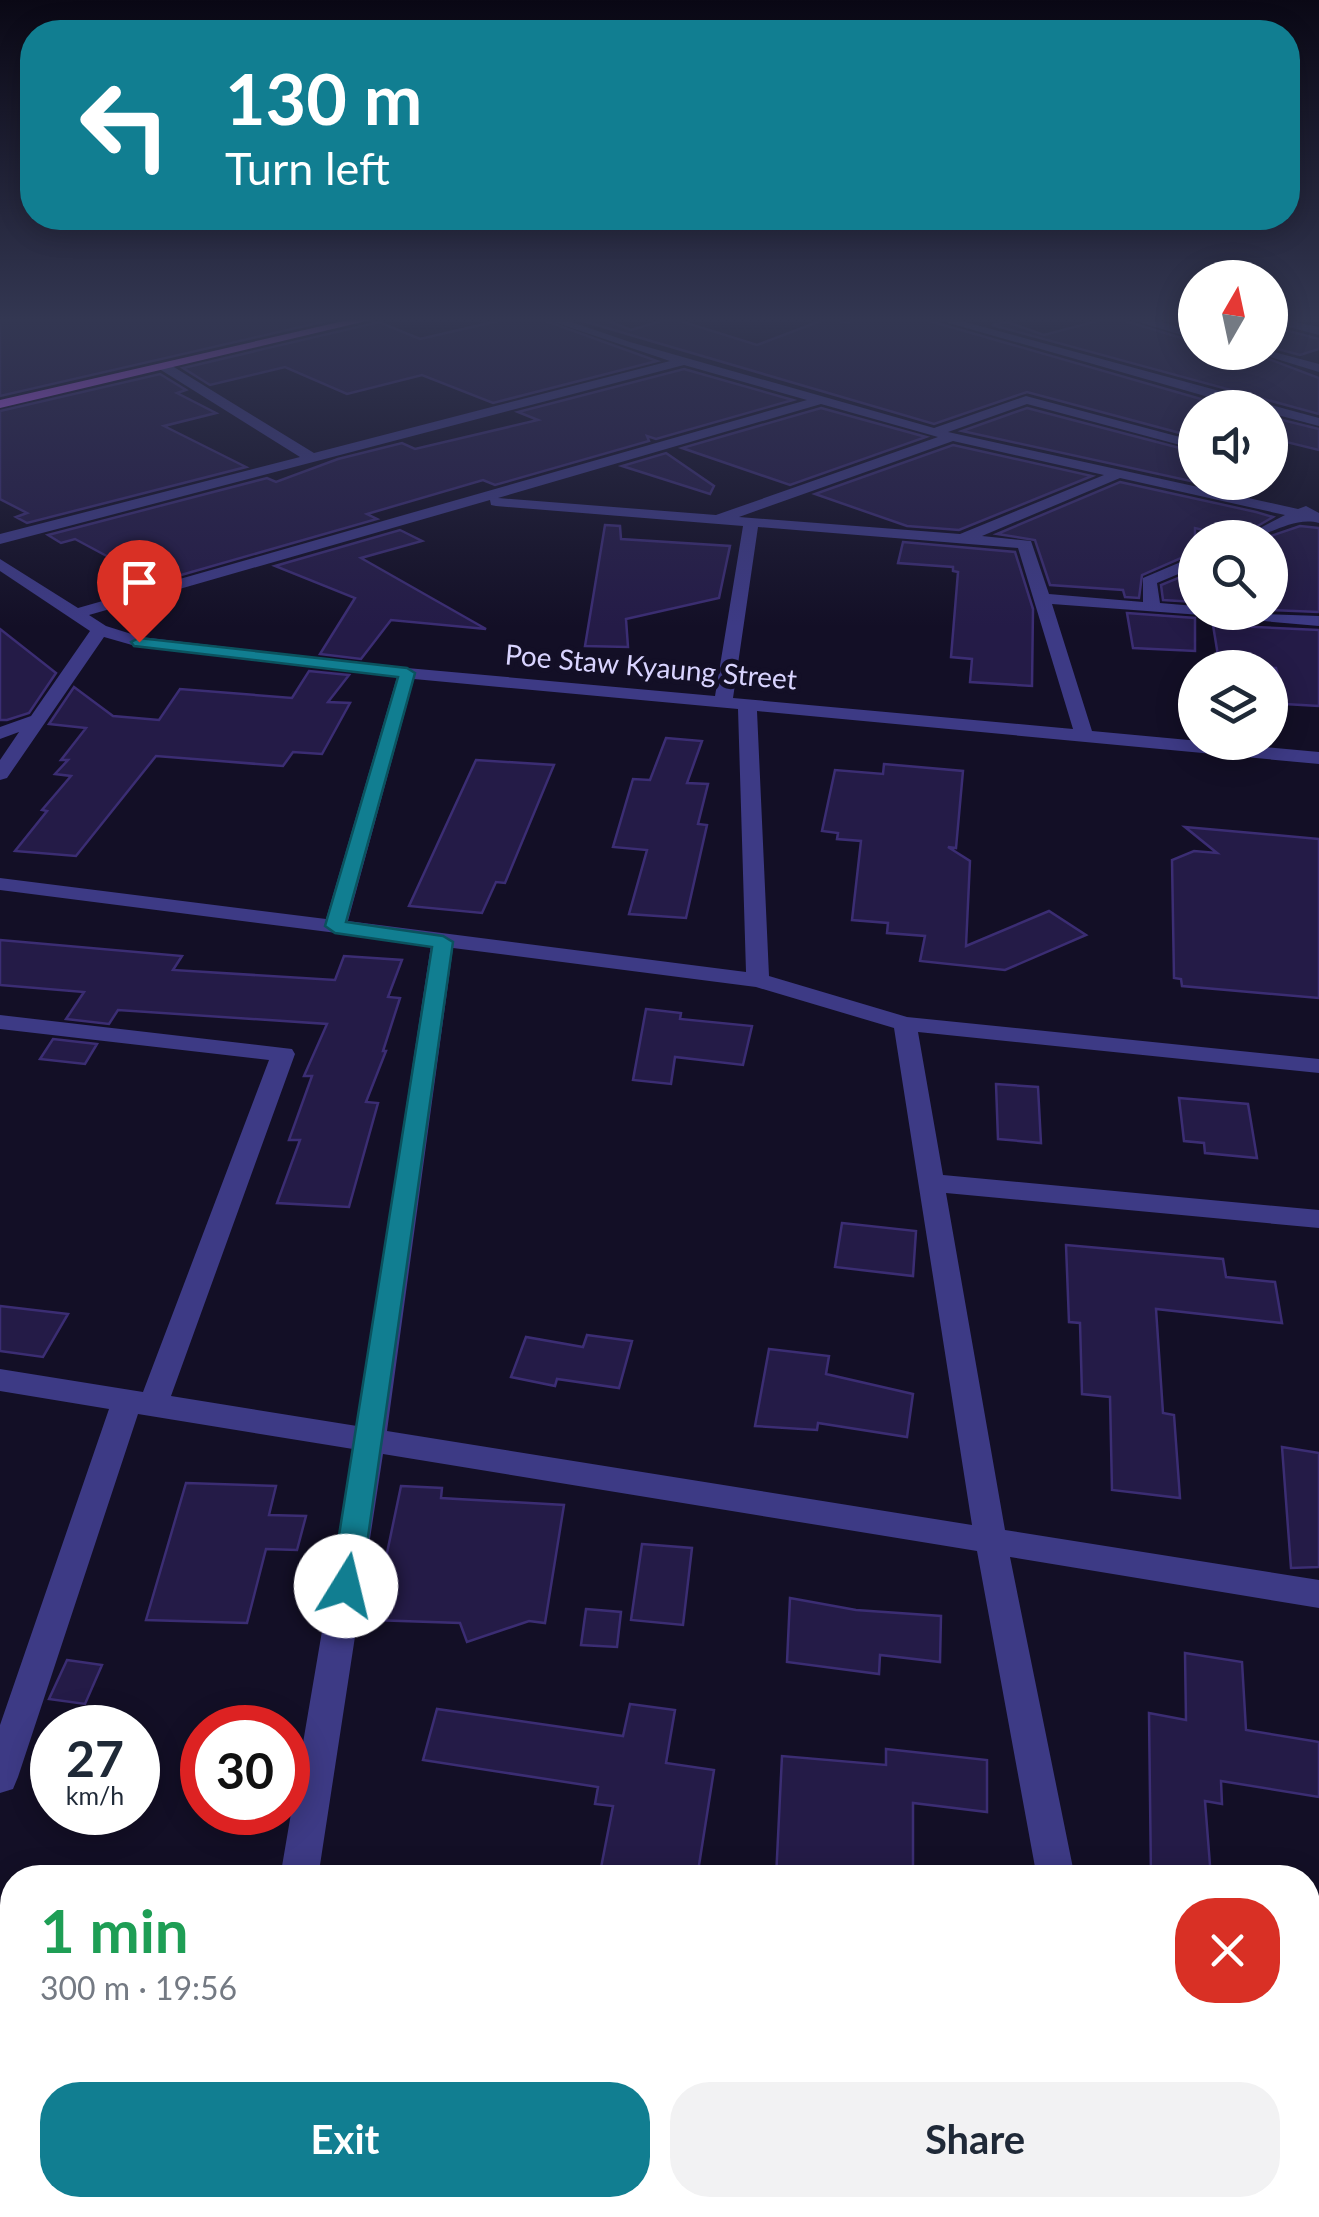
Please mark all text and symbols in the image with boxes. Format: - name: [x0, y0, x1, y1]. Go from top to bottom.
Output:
- text: 130 m: [225, 56, 422, 140]
- icon: left: [60, 60, 190, 190]
- text: Turn left: [225, 141, 390, 195]
- north arrow: [1178, 260, 1288, 370]
- map controls: [1178, 260, 1288, 760]
- button: sound: [1178, 390, 1288, 500]
- button: search: [1178, 520, 1288, 630]
- pin: [97, 540, 182, 643]
- icon: arrive: [112, 555, 167, 610]
- street label: Poe Staw Kyaung Street: [504, 636, 798, 696]
- button: layers: [1178, 650, 1288, 760]
- position arrow: [294, 1534, 398, 1638]
- speed limit sign: 30: [180, 1705, 310, 1835]
- text: 27: [66, 1728, 124, 1788]
- text: km/h: [66, 1780, 124, 1810]
- text: 1 min: [40, 1894, 189, 1966]
- button: close: [1175, 1898, 1280, 2003]
- text: 300 m · 19:56: [40, 1968, 237, 2007]
- button: Exit: [40, 2082, 650, 2197]
- button: Share: [670, 2082, 1280, 2197]

